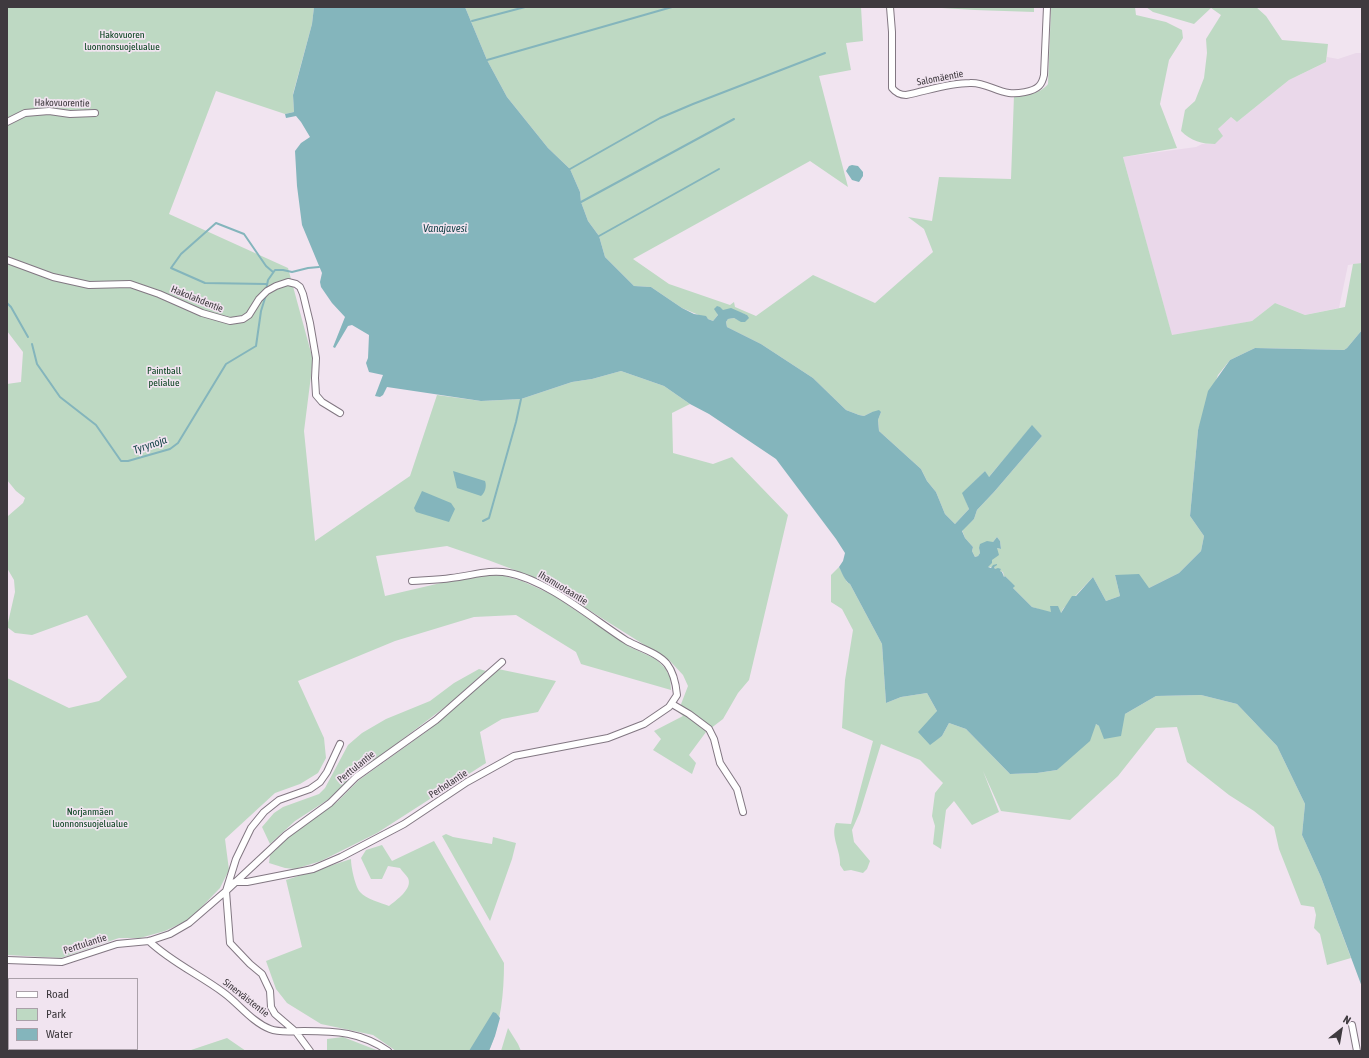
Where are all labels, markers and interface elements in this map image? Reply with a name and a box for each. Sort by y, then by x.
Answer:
park label: Hakovuoren luonnonsuojelualue [84,29,160,52]
street label: Salomäentie [916,68,964,88]
street label: Hakovuorentie [34,97,90,109]
water label: Vanajavesi [423,222,467,236]
street label: Hakolahdentie [169,283,225,315]
park label: Paintball pelialue [147,365,181,388]
water label: Tyrynoja [131,433,169,457]
street label: Ihamuotaantie [536,569,590,607]
street label: Perttulantie [335,748,377,786]
street label: Perholantie [426,767,470,801]
park label: Norjanmäen luonnonsuojelualue [52,806,128,830]
street label: Perttulantie [62,931,108,957]
street label: Sinerväistentie [221,976,271,1020]
legend [8,978,138,1050]
text: Road [46,987,69,1001]
text: Park [46,1007,66,1021]
north arrow [1321,1010,1361,1050]
text: N [1341,1013,1353,1027]
text: Water [46,1027,72,1041]

